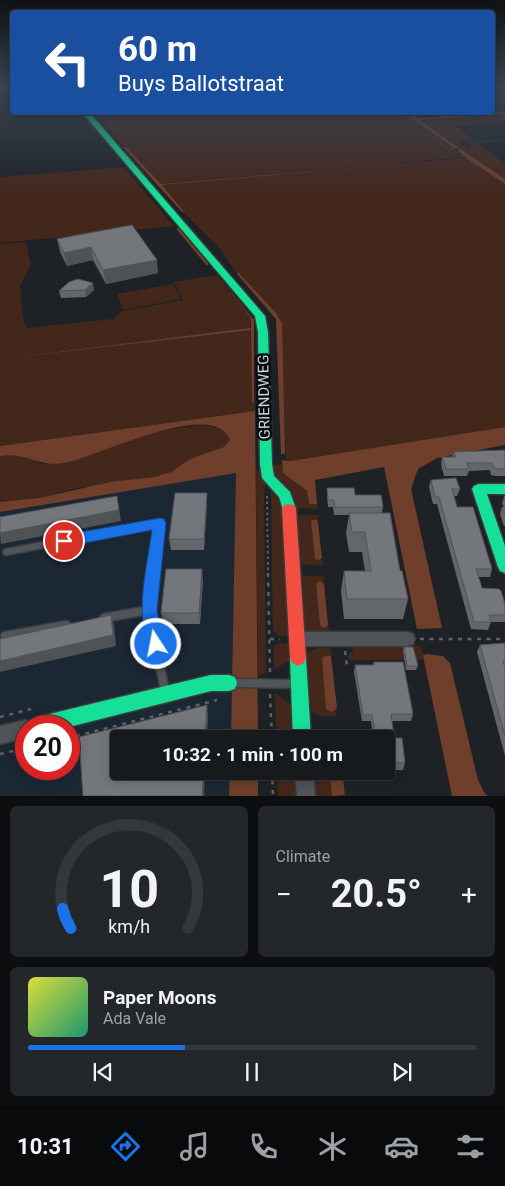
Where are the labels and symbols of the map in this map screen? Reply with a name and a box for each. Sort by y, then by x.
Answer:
street label: GRIENDWEG [254,355,274,439]
pin [43,520,85,562]
position arrow [129,617,181,669]
speed limit sign: 20 [15,715,80,780]

